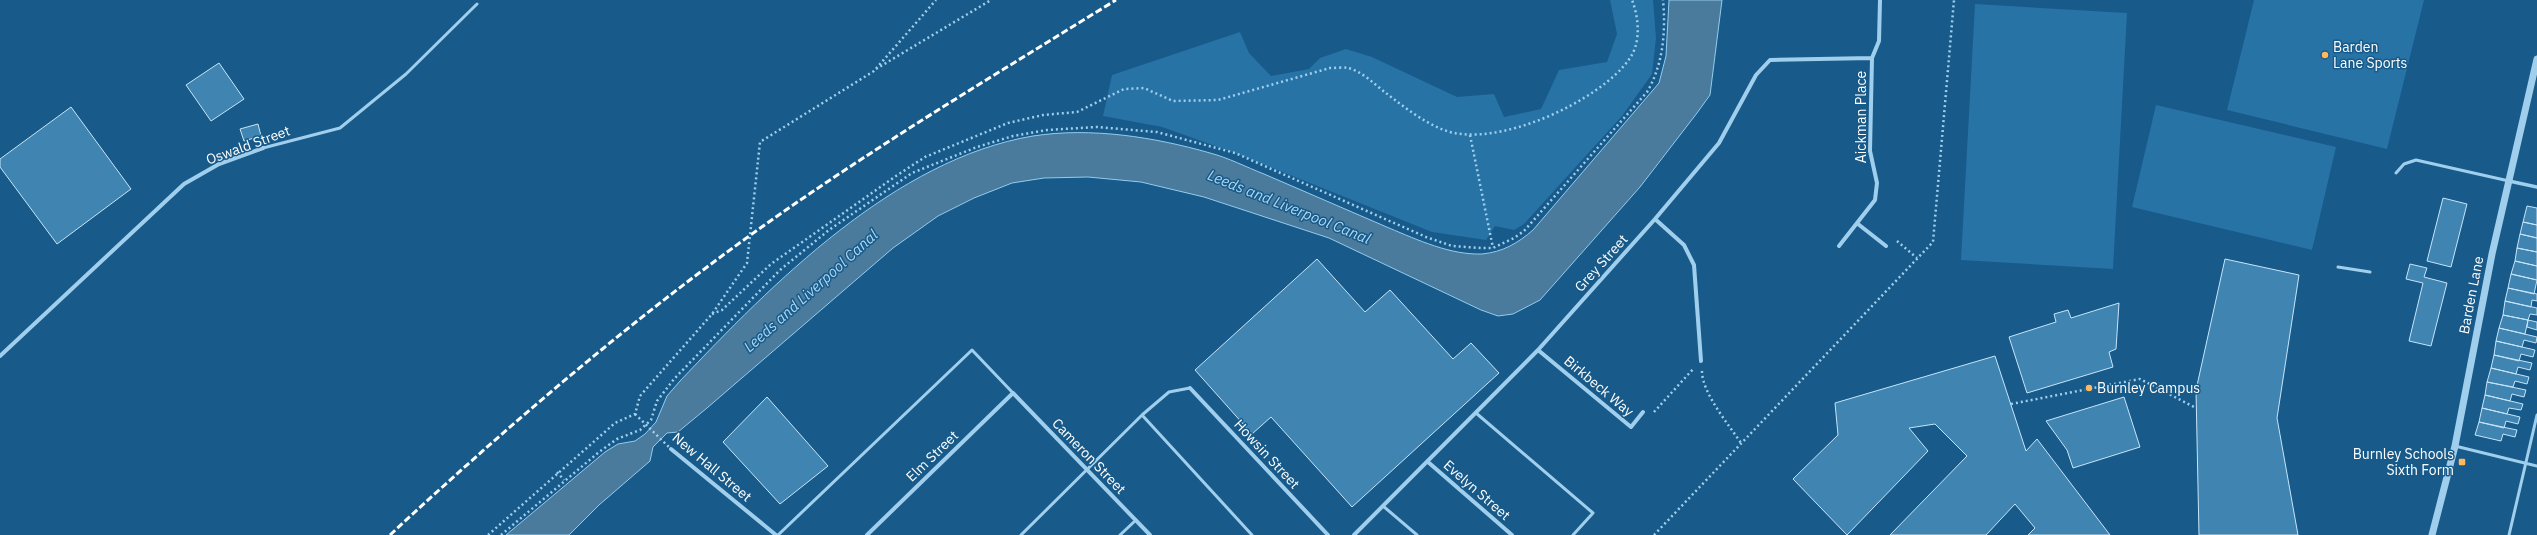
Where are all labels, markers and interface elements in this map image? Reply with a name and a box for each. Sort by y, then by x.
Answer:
place label: Barden Lane Sports [2333,38,2408,72]
marker: Barden Lane Sports [2320,50,2330,60]
street label: Aickman Place [1852,71,1870,163]
street label: Oswald Street [203,121,293,169]
water label: Leeds and Liverpool Canal [1205,165,1374,248]
water label: Leeds and Liverpool Canal [740,225,882,356]
street label: Grey Street [1571,230,1632,295]
street label: Barden Lane [2455,254,2487,335]
street label: Birkbeck Way [1560,352,1638,420]
place label: Burnley Campus [2097,379,2200,397]
marker: Burnley Campus [2084,383,2094,393]
street label: Cameron Street [1048,414,1130,498]
street label: Howsin Street [1230,416,1304,493]
street label: Elm Street [902,427,962,485]
street label: New Hall Street [669,429,755,506]
place label: Burnley Schools Sixth Form [2353,445,2454,479]
street label: Evelyn Street [1440,456,1514,524]
marker: Burnley Schools Sixth Form [2457,457,2467,467]

